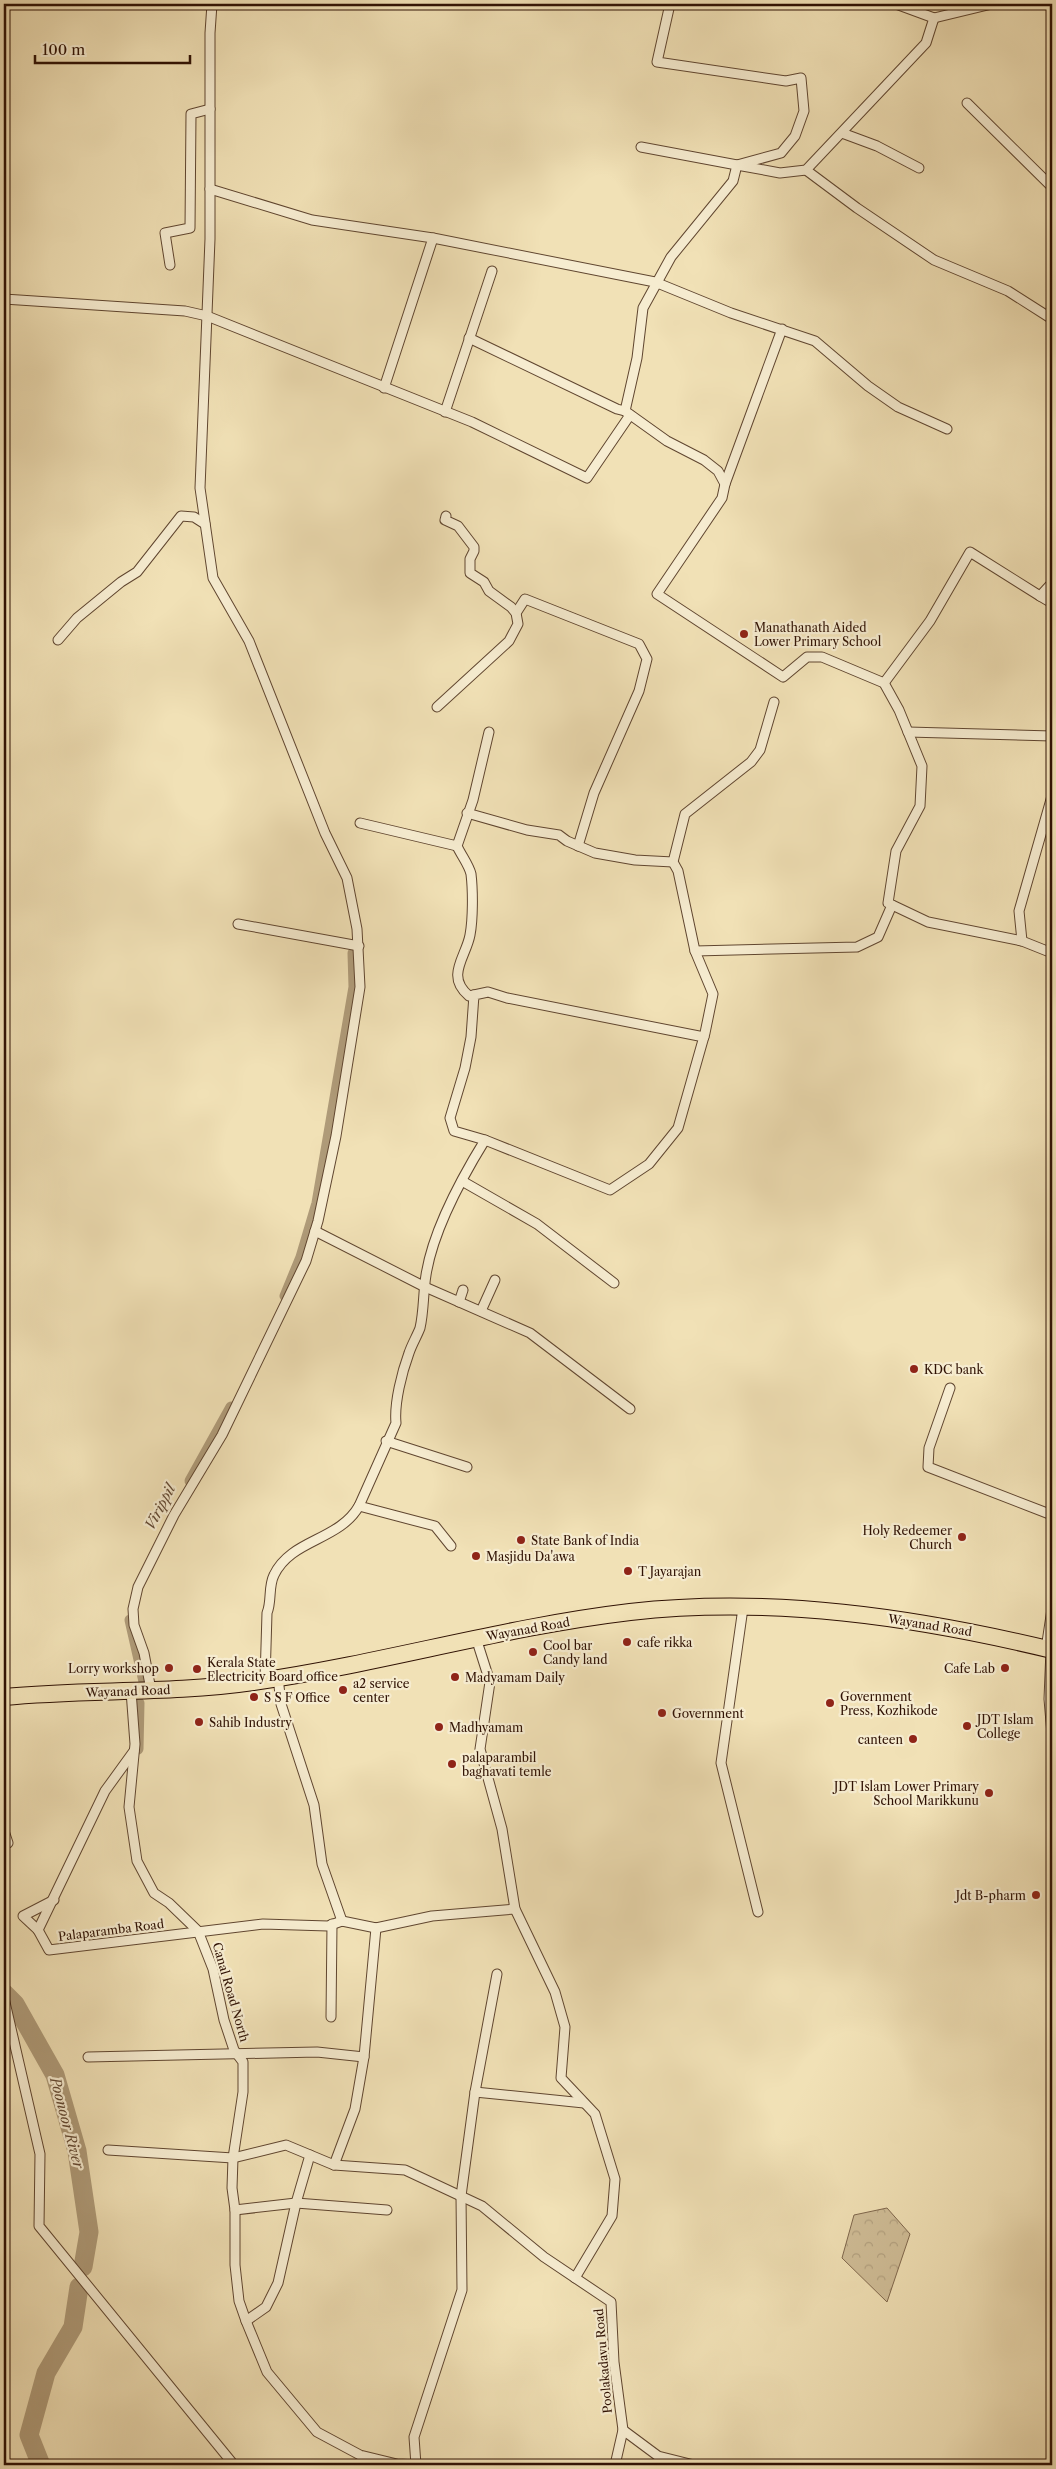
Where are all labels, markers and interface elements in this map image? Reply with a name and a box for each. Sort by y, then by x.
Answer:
scale bar [35,32,190,64]
text: 100 m [42,40,85,59]
place label: Manathanath Aided Lower Primary School [754,620,882,649]
marker: Manathanath Aided Lower Primary School [738,628,750,640]
place label: KDC bank [924,1362,985,1377]
marker: KDC bank [908,1363,920,1375]
water label: Virippil [141,1480,180,1533]
place label: Holy Redeemer Church [863,1523,952,1552]
marker: Holy Redeemer Church [956,1531,968,1543]
place label: State Bank of India [531,1533,640,1548]
marker: State Bank of India [515,1534,527,1546]
place label: Masjidu Da'awa [486,1549,575,1564]
marker: Masjidu Da'awa [470,1550,482,1562]
place label: T Jayarajan [638,1564,702,1579]
marker: T Jayarajan [622,1565,634,1577]
street label: Wayanad Road [886,1611,974,1639]
street label: Wayanad Road [484,1614,572,1644]
place label: cafe rikka [637,1635,693,1650]
marker: cafe rikka [621,1636,633,1648]
place label: Cool bar Candy land [543,1638,608,1667]
marker: Cool bar Candy land [527,1646,539,1658]
place label: Kerala State Electricity Board office [207,1655,338,1684]
place label: Lorry workshop [68,1661,159,1676]
place label: Cafe Lab [944,1661,995,1676]
marker: Lorry workshop [163,1662,175,1674]
marker: Cafe Lab [999,1662,1011,1674]
marker: Kerala State Electricity Board office [191,1663,203,1675]
place label: Madyamam Daily [465,1670,565,1685]
marker: Madyamam Daily [449,1671,461,1683]
place label: a2 service center [353,1676,410,1705]
street label: Wayanad Road [84,1682,171,1700]
marker: a2 service center [337,1684,349,1696]
place label: Government Press, Kozhikode [840,1689,938,1718]
place label: S S F Office [264,1690,330,1705]
marker: S S F Office [248,1691,260,1703]
marker: Government Press, Kozhikode [824,1697,836,1709]
place label: Government [672,1706,745,1721]
marker: Government [656,1707,668,1719]
place label: JDT Islam College [975,1712,1034,1741]
place label: Sahib Industry [209,1715,292,1730]
marker: Sahib Industry [193,1716,205,1728]
place label: Madhyamam [449,1720,523,1735]
marker: JDT Islam College [961,1720,973,1732]
marker: Madhyamam [433,1721,445,1733]
place label: canteen [858,1732,903,1747]
marker: canteen [907,1733,919,1745]
place label: palaparambil baghavati temle [462,1750,552,1779]
marker: palaparambil baghavati temle [446,1758,458,1770]
place label: JDT Islam Lower Primary School Marikkunu [832,1779,980,1808]
marker: JDT Islam Lower Primary School Marikkunu [983,1787,995,1799]
place label: Jdt B-pharm [954,1888,1026,1903]
marker: Jdt B-pharm [1030,1889,1042,1901]
street label: Palaparamba Road [57,1916,165,1944]
street label: Canal Road North [210,1941,253,2044]
water label: Poonoor River [46,2074,88,2172]
street label: Poolakadavu Road [591,2307,615,2414]

